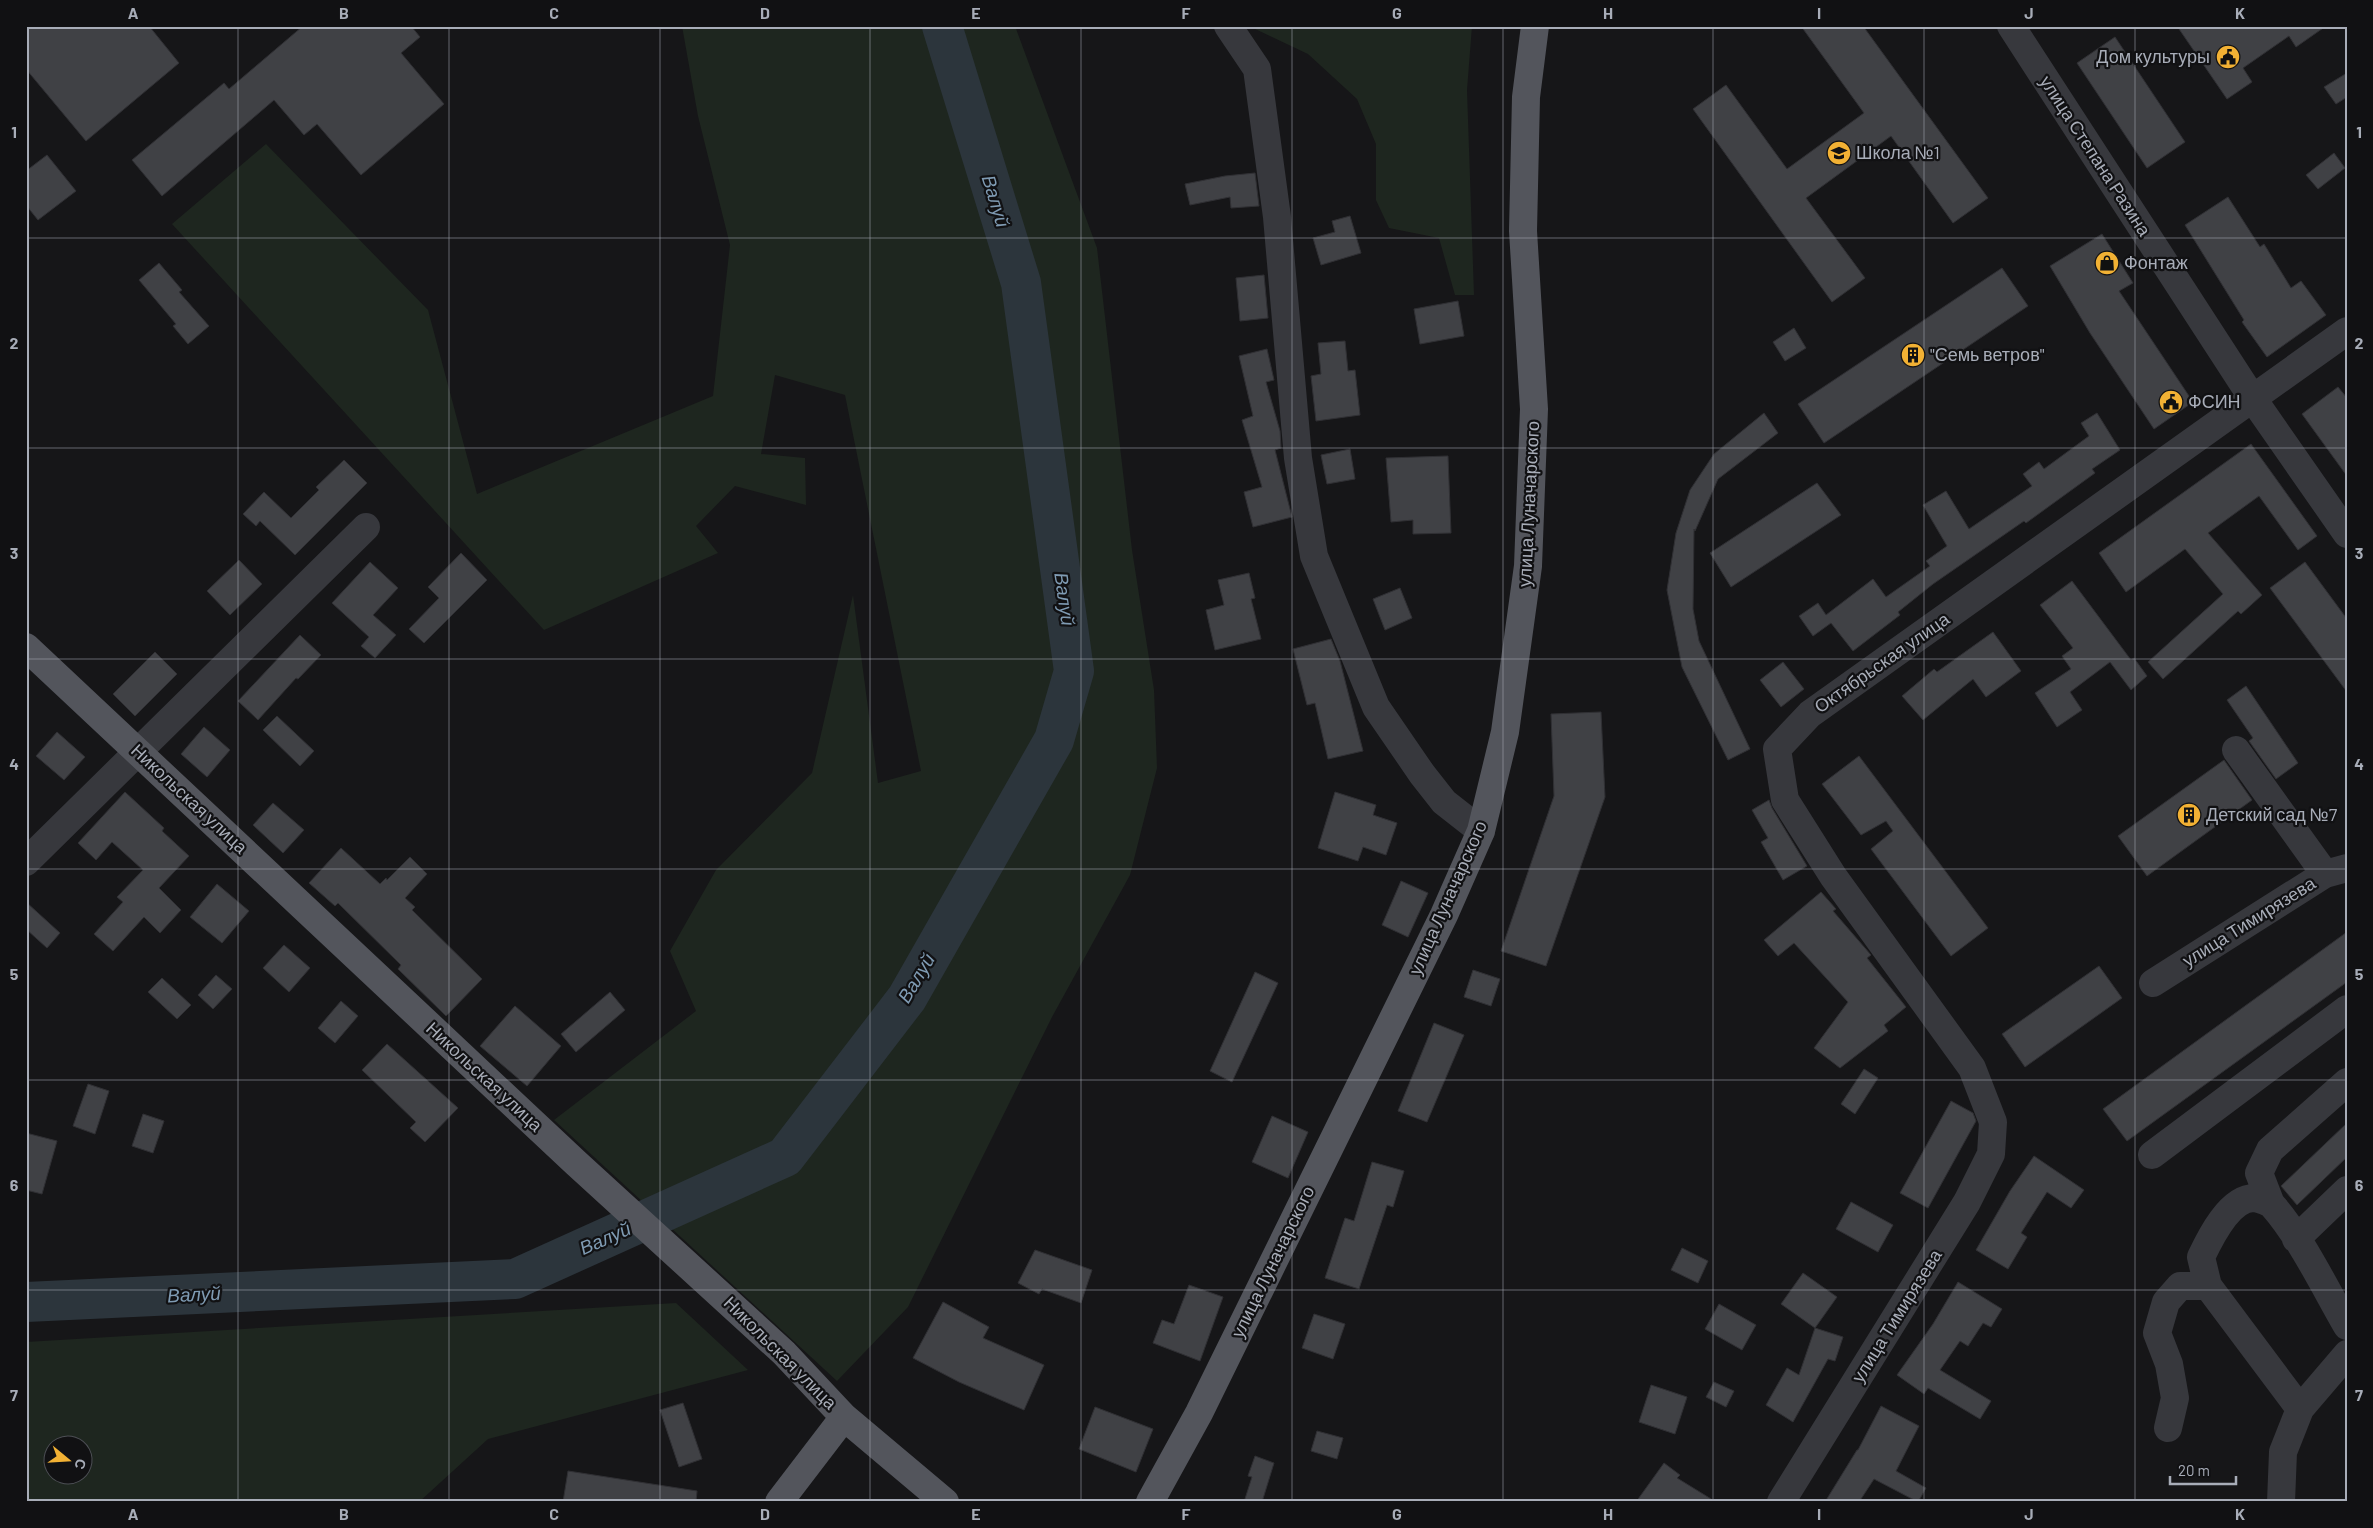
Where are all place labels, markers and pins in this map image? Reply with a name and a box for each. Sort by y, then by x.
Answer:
public building icon: Дом культуры [2215,44,2241,70]
place label: Дом культуры [2096,45,2210,67]
school or university icon: Школа №1 [1826,140,1852,166]
place label: Школа №1 [1856,141,1940,163]
shop icon: Фонтаж [2094,250,2120,276]
place label: Фонтаж [2124,251,2188,273]
building icon: "Семь ветров" [1900,342,1926,368]
place label: "Семь ветров" [1930,343,2045,365]
public building icon: ФСИН [2158,389,2184,415]
place label: ФСИН [2188,390,2241,412]
building icon: Детский сад №7 [2176,802,2202,828]
place label: Детский сад №7 [2206,803,2338,825]

